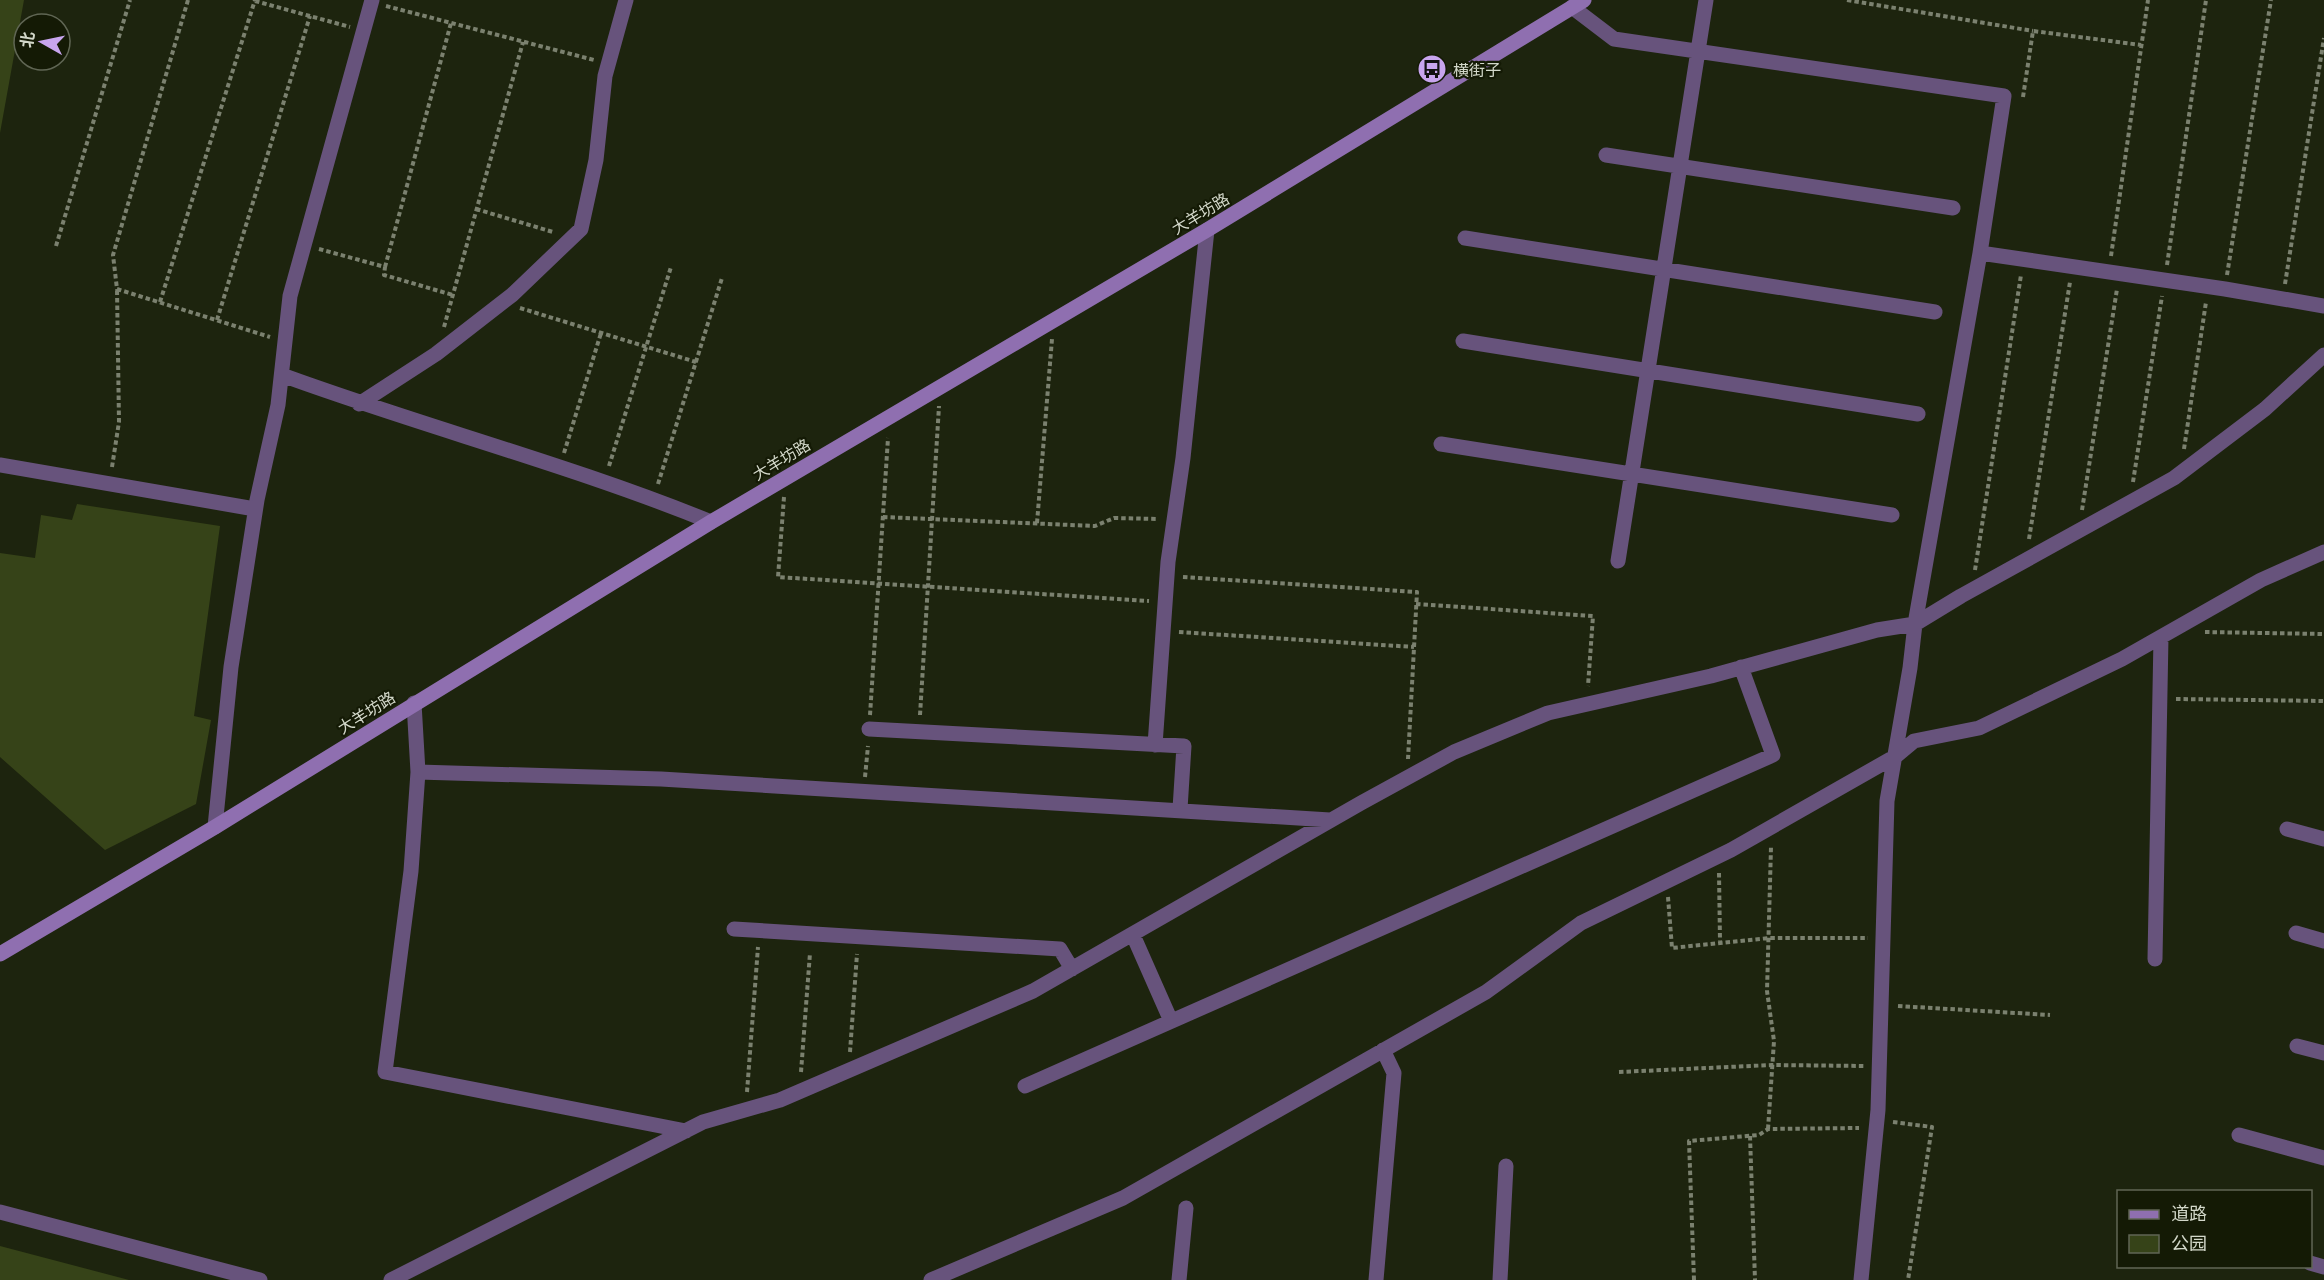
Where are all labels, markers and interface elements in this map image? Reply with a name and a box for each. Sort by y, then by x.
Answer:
north arrow [12,12,72,72]
text: 北 [16,30,37,49]
bus stop icon: 横街子 [1416,53,1448,85]
place label: 横街子 [1453,60,1501,79]
street label: 大羊坊路 [1168,188,1232,238]
street label: 大羊坊路 [749,434,813,484]
street label: 大羊坊路 [334,687,398,737]
legend [2117,1190,2312,1268]
text: 道路 [2171,1202,2207,1224]
text: 公园 [2171,1232,2207,1254]

